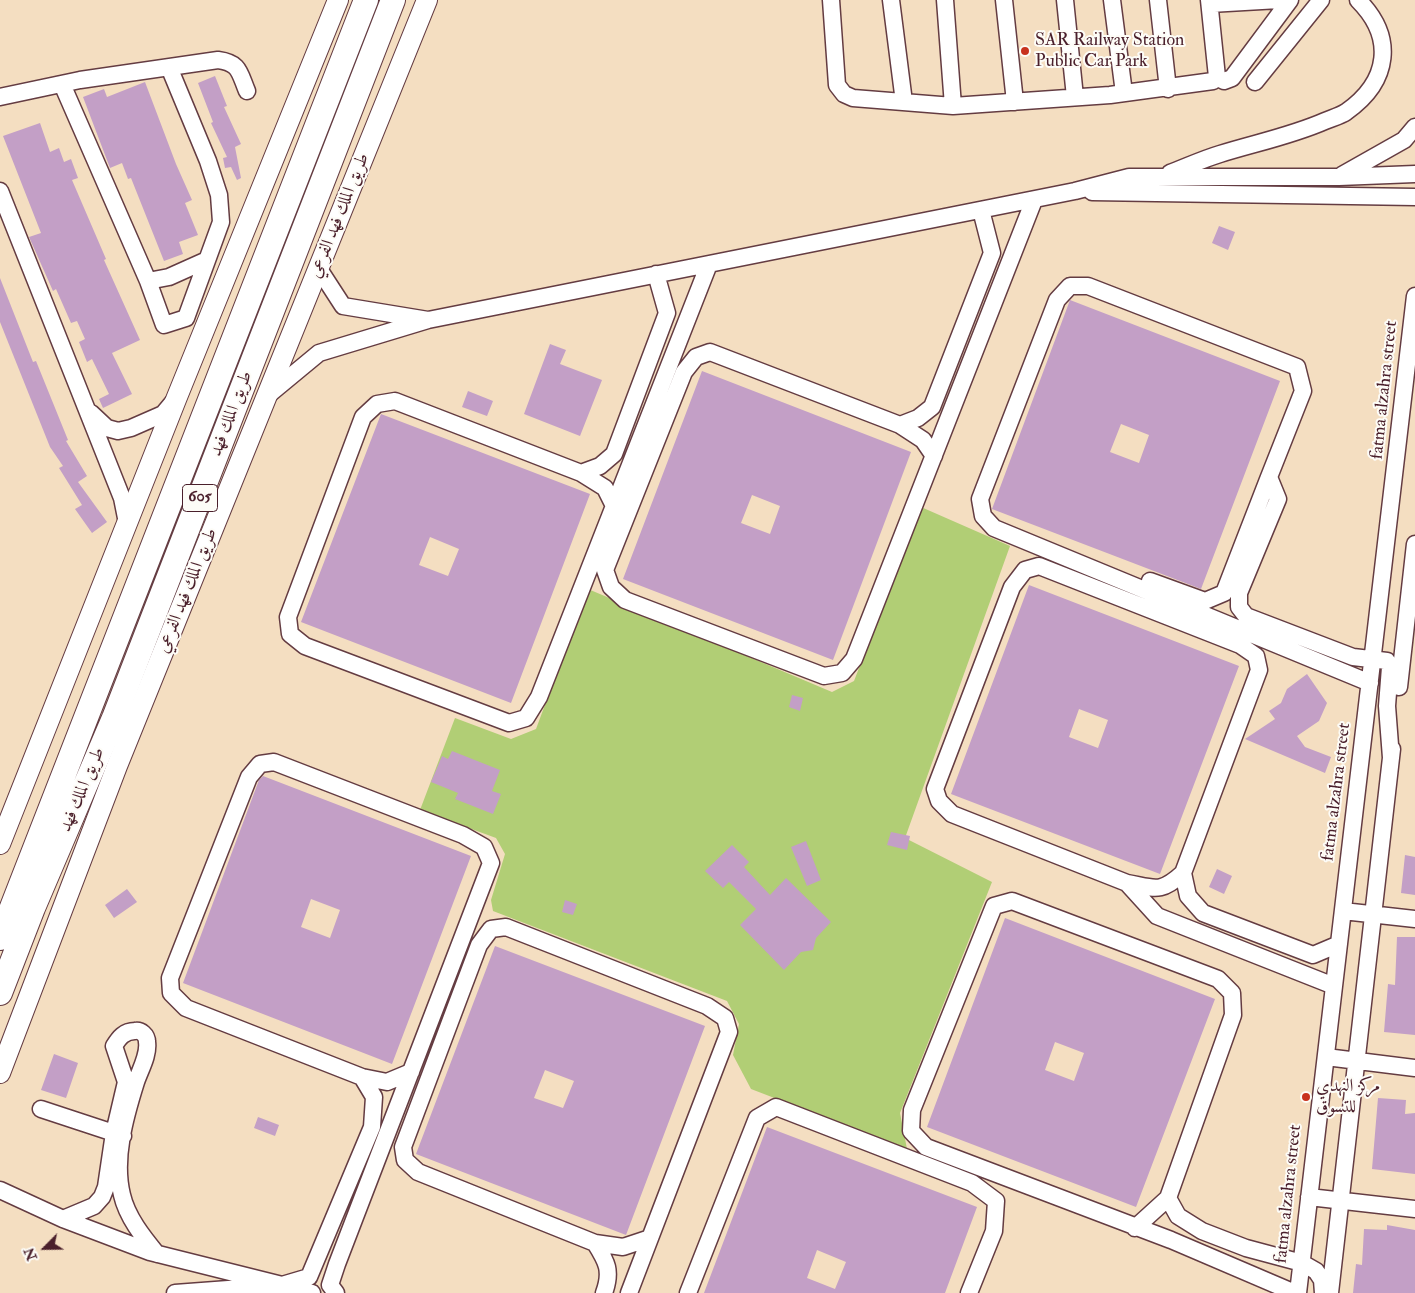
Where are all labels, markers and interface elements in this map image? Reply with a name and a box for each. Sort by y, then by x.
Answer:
place label: SAR Railway Station Public Car Park [1035,30,1184,72]
marker: SAR Railway Station Public Car Park [1019,45,1031,57]
street label: طريق الملك فهد الفرعي [305,150,375,282]
street label: fatma alzahra street [1367,320,1403,460]
street label: طريق الملك فهد [206,368,258,460]
road number: 605 [182,484,218,512]
street label: طريق الملك فهد الفرعي [153,525,223,657]
street label: fatma alzahra street [1318,722,1356,862]
street label: طريق الملك فهد [56,744,110,836]
place label: مركز النهدي للتسوق [1316,1076,1380,1118]
marker: مركز النهدي للتسوق [1300,1091,1312,1103]
street label: fatma alzahra street [1271,1124,1307,1264]
north arrow [20,1223,70,1273]
text: N [20,1245,41,1263]

